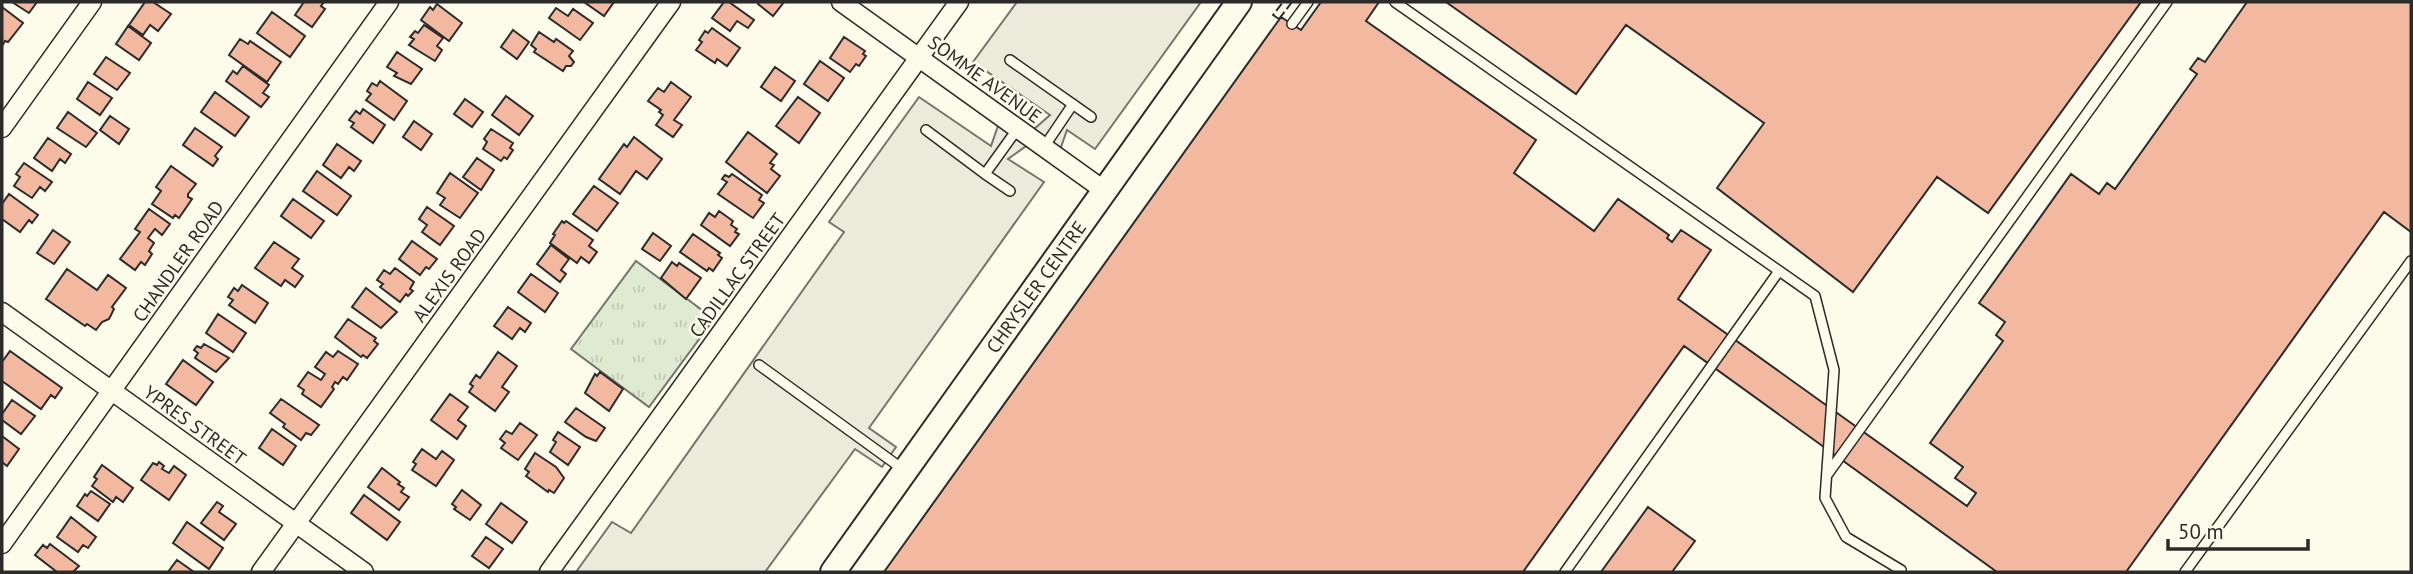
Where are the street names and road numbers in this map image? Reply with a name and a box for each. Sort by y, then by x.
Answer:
street label: SOMME AVENUE [924,30,1046,128]
street label: CHANDLER ROAD [127,196,229,326]
street label: CADILLAC STREET [684,208,790,342]
street label: CHRYSLER CENTRE [981,216,1091,358]
street label: ALEXIS ROAD [407,223,491,327]
street label: YPRES STREET [139,380,251,470]

